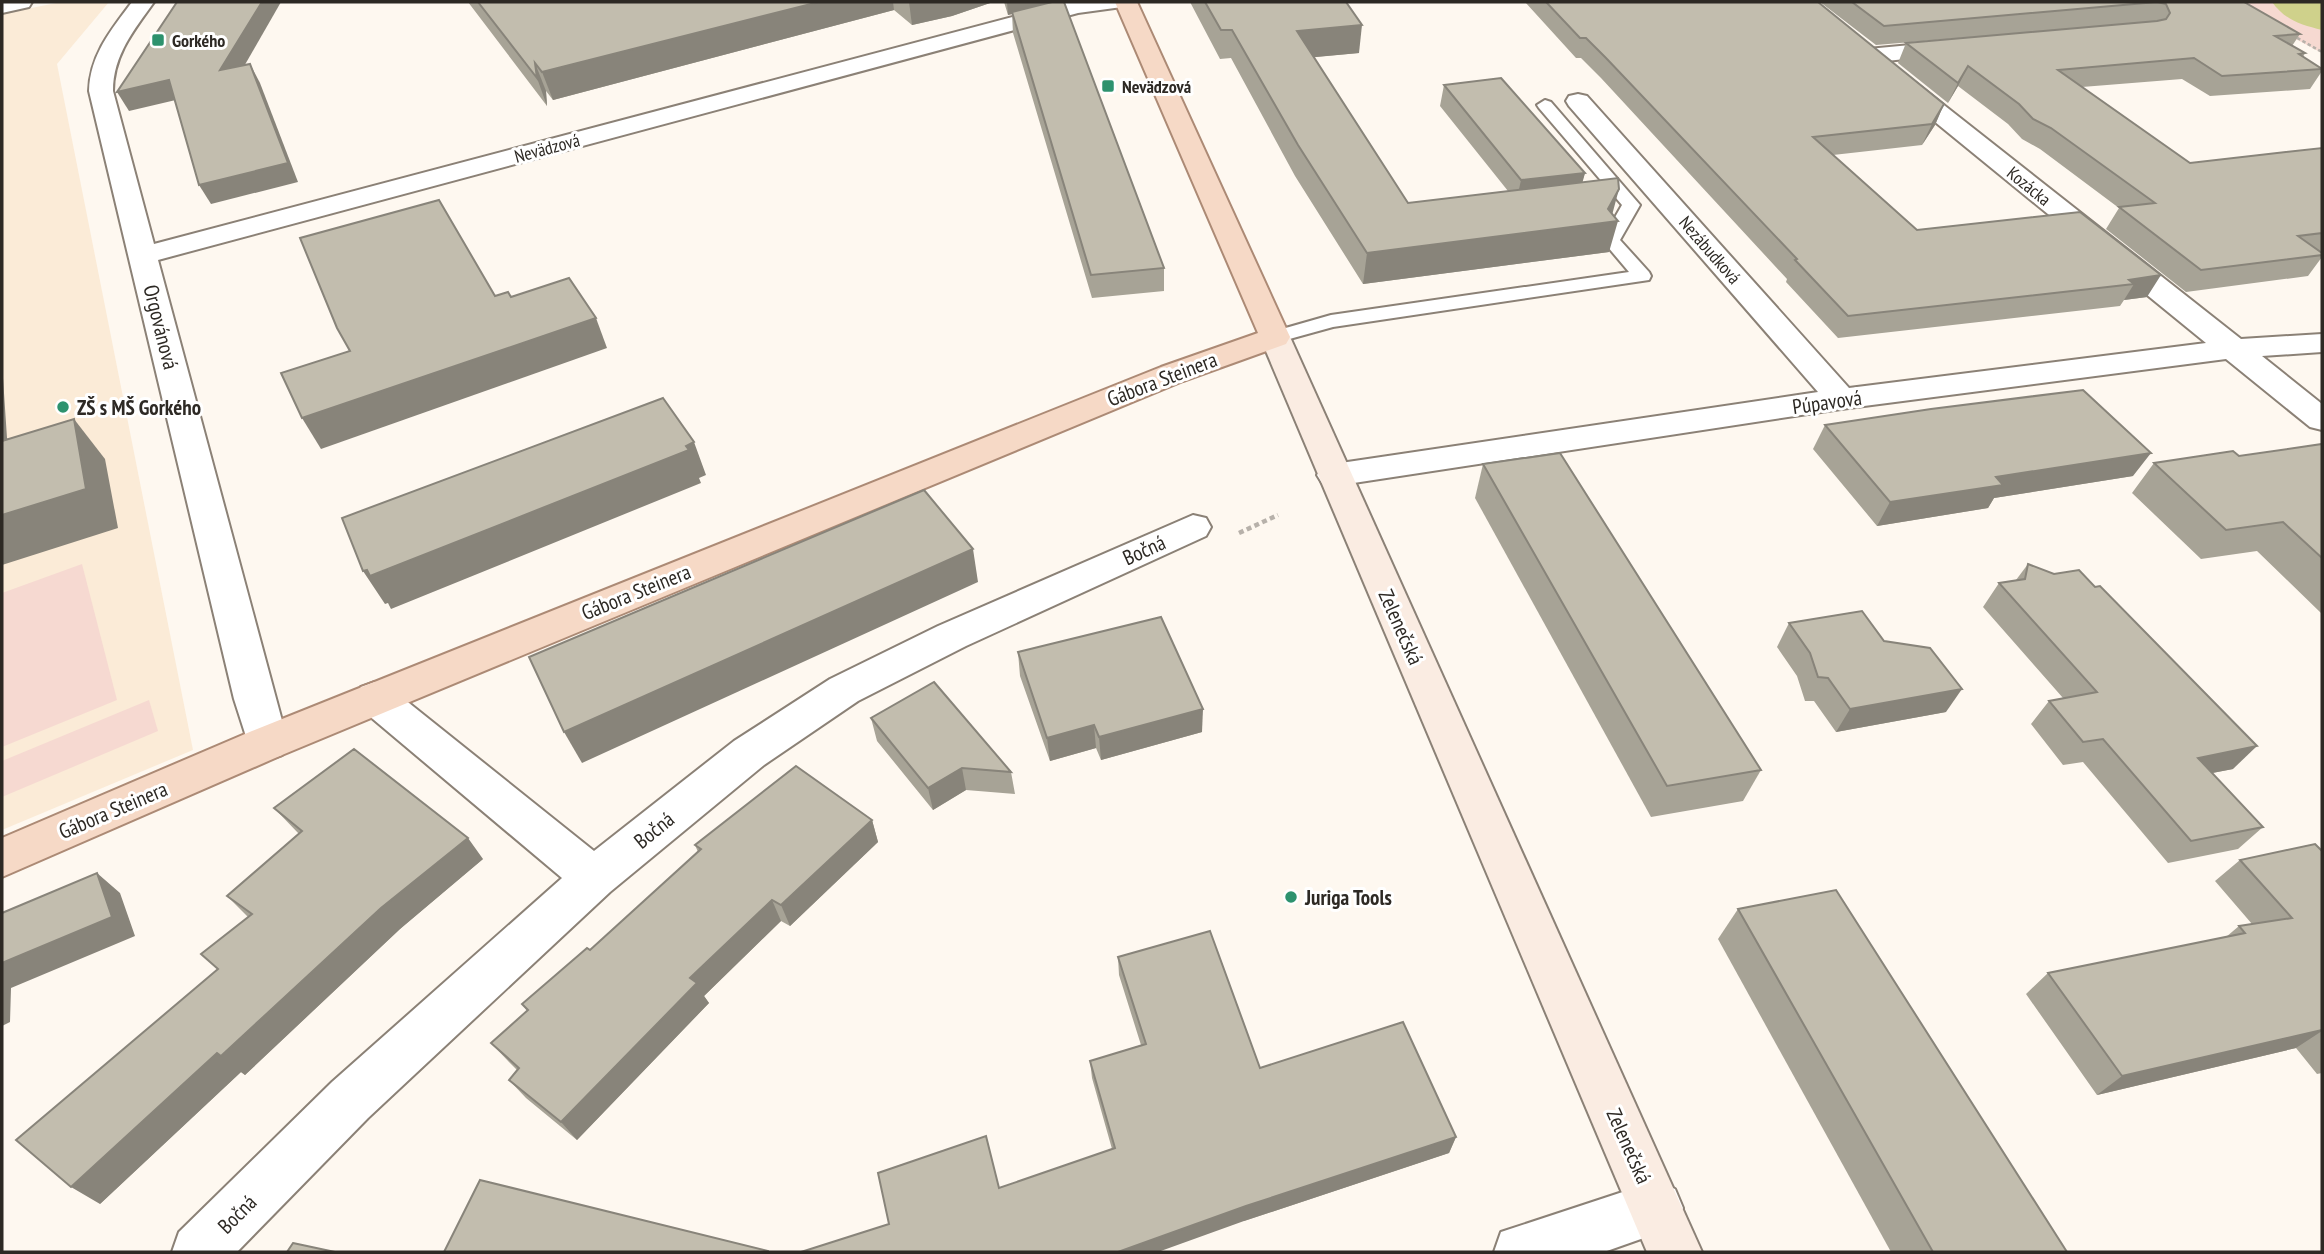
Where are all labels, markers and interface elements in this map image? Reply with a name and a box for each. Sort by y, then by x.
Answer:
place label: Gorkého [172,29,225,52]
marker: Gorkého [150,32,166,48]
place label: Nevädzová [1122,75,1191,98]
marker: Nevädzová [1100,78,1116,94]
street label: Nevädzová [512,128,582,168]
street label: Kozácka [2002,161,2056,211]
street label: Nezábudková [1674,211,1746,289]
street label: Orgovánová [137,282,185,372]
street label: Gábora Steinera [1103,346,1221,412]
street label: Púpavová [1791,384,1863,420]
place label: ZŠ s MŠ Gorkého [77,394,201,421]
marker: ZŠ s MŠ Gorkého [55,399,71,415]
street label: Bočná [1118,529,1170,571]
street label: Gábora Steinera [577,558,695,626]
street label: Zelenečská [1372,585,1430,669]
street label: Gábora Steinera [55,775,171,845]
street label: Bočná [628,806,680,854]
place label: Juriga Tools [1304,884,1392,911]
marker: Juriga Tools [1283,889,1299,905]
street label: Zelenečská [1600,1104,1658,1188]
street label: Bočná [212,1189,262,1239]

